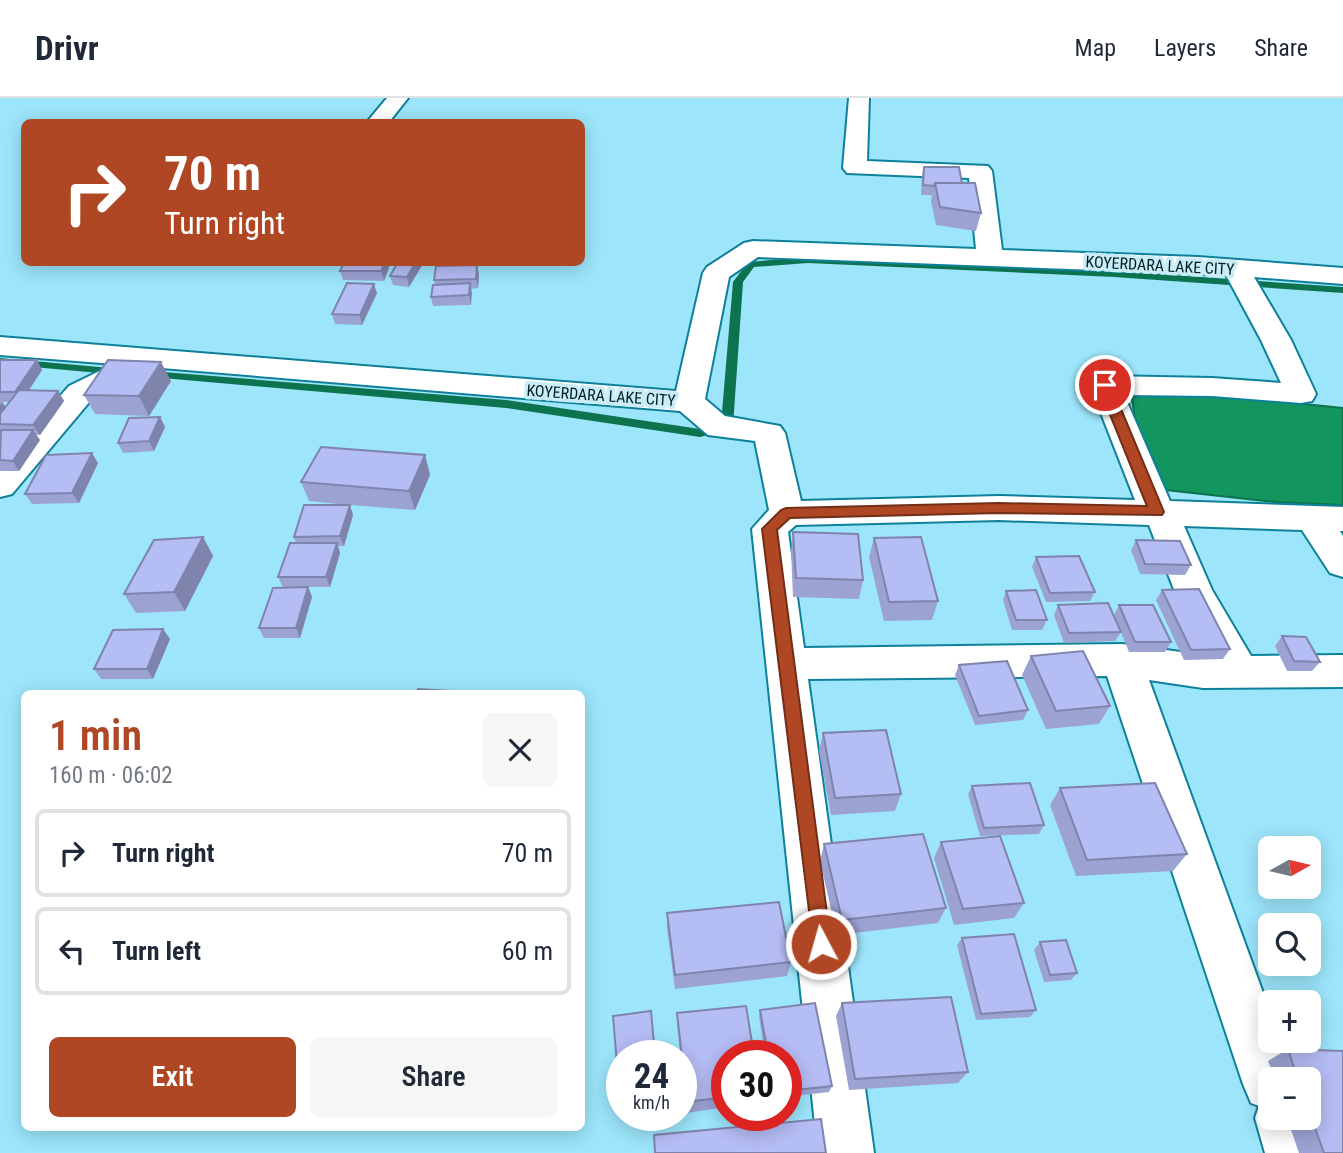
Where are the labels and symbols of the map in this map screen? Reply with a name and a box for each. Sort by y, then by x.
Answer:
street label: KOYERDARA LAKE CITY [1085,252,1236,279]
pin [1075,355,1135,415]
street label: KOYERDARA LAKE CITY [526,381,677,410]
north arrow [1258,836,1321,900]
position arrow [784,907,858,981]
speed limit sign: 30 [711,1040,802,1131]

